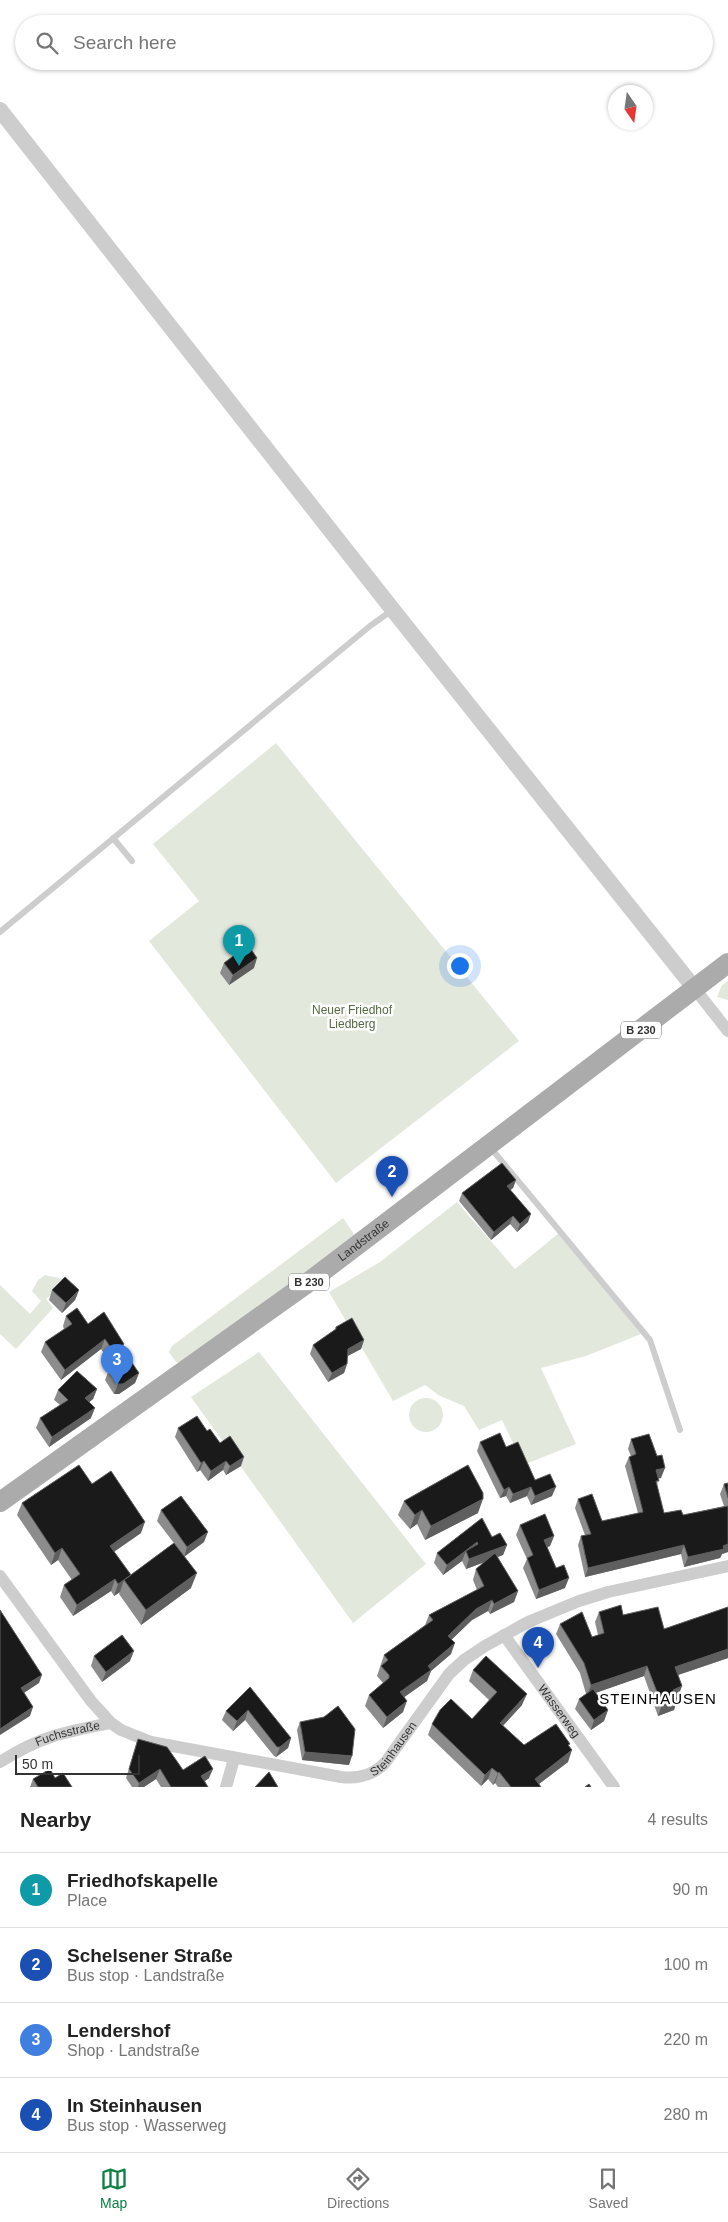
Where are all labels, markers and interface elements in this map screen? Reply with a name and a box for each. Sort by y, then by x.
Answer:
search box [15,15,713,70]
icon: search [33,29,61,57]
text: Search here [73,32,177,53]
north arrow [608,85,653,130]
pin: 1 [223,925,255,966]
your location [447,953,473,979]
park label: Neuer Friedhof Liedberg [312,1003,393,1031]
road number: B 230 [621,1022,661,1038]
pin: 2 [376,1156,408,1197]
street label: Landstraße [335,1216,392,1264]
road number: B 230 [289,1274,329,1290]
pin: 3 [101,1344,133,1385]
pin: 4 [522,1627,554,1668]
street label: Wasserweg [535,1682,583,1740]
district label: STEINHAUSEN [599,1690,717,1707]
street label: Fuchsstraße [33,1718,101,1749]
street label: Steinhausen [367,1719,420,1779]
scale bar [15,1752,140,1775]
text: 50 m [22,1756,53,1772]
text: Nearby [20,1808,91,1831]
text: 4 results [648,1811,708,1828]
text: Friedhofskapelle [67,1870,218,1891]
text: 1 [32,1881,40,1898]
text: 90 m [672,1881,708,1898]
text: Place [67,1892,107,1909]
text: Schelsener Straße [67,1945,233,1966]
text: 2 [32,1956,40,1973]
text: 100 m [664,1956,708,1973]
text: Bus stop · Landstraße [67,1967,224,1984]
text: Lendershof [67,2020,170,2041]
text: 3 [32,2031,40,2048]
text: 220 m [664,2031,708,2048]
text: Shop · Landstraße [67,2042,200,2059]
text: In Steinhausen [67,2095,202,2116]
text: 4 [32,2106,40,2123]
text: 280 m [664,2106,708,2123]
text: Bus stop · Wasserweg [67,2117,226,2134]
tab: Map [100,2165,128,2211]
tab: Directions [327,2165,389,2211]
tab: Saved [589,2165,628,2211]

